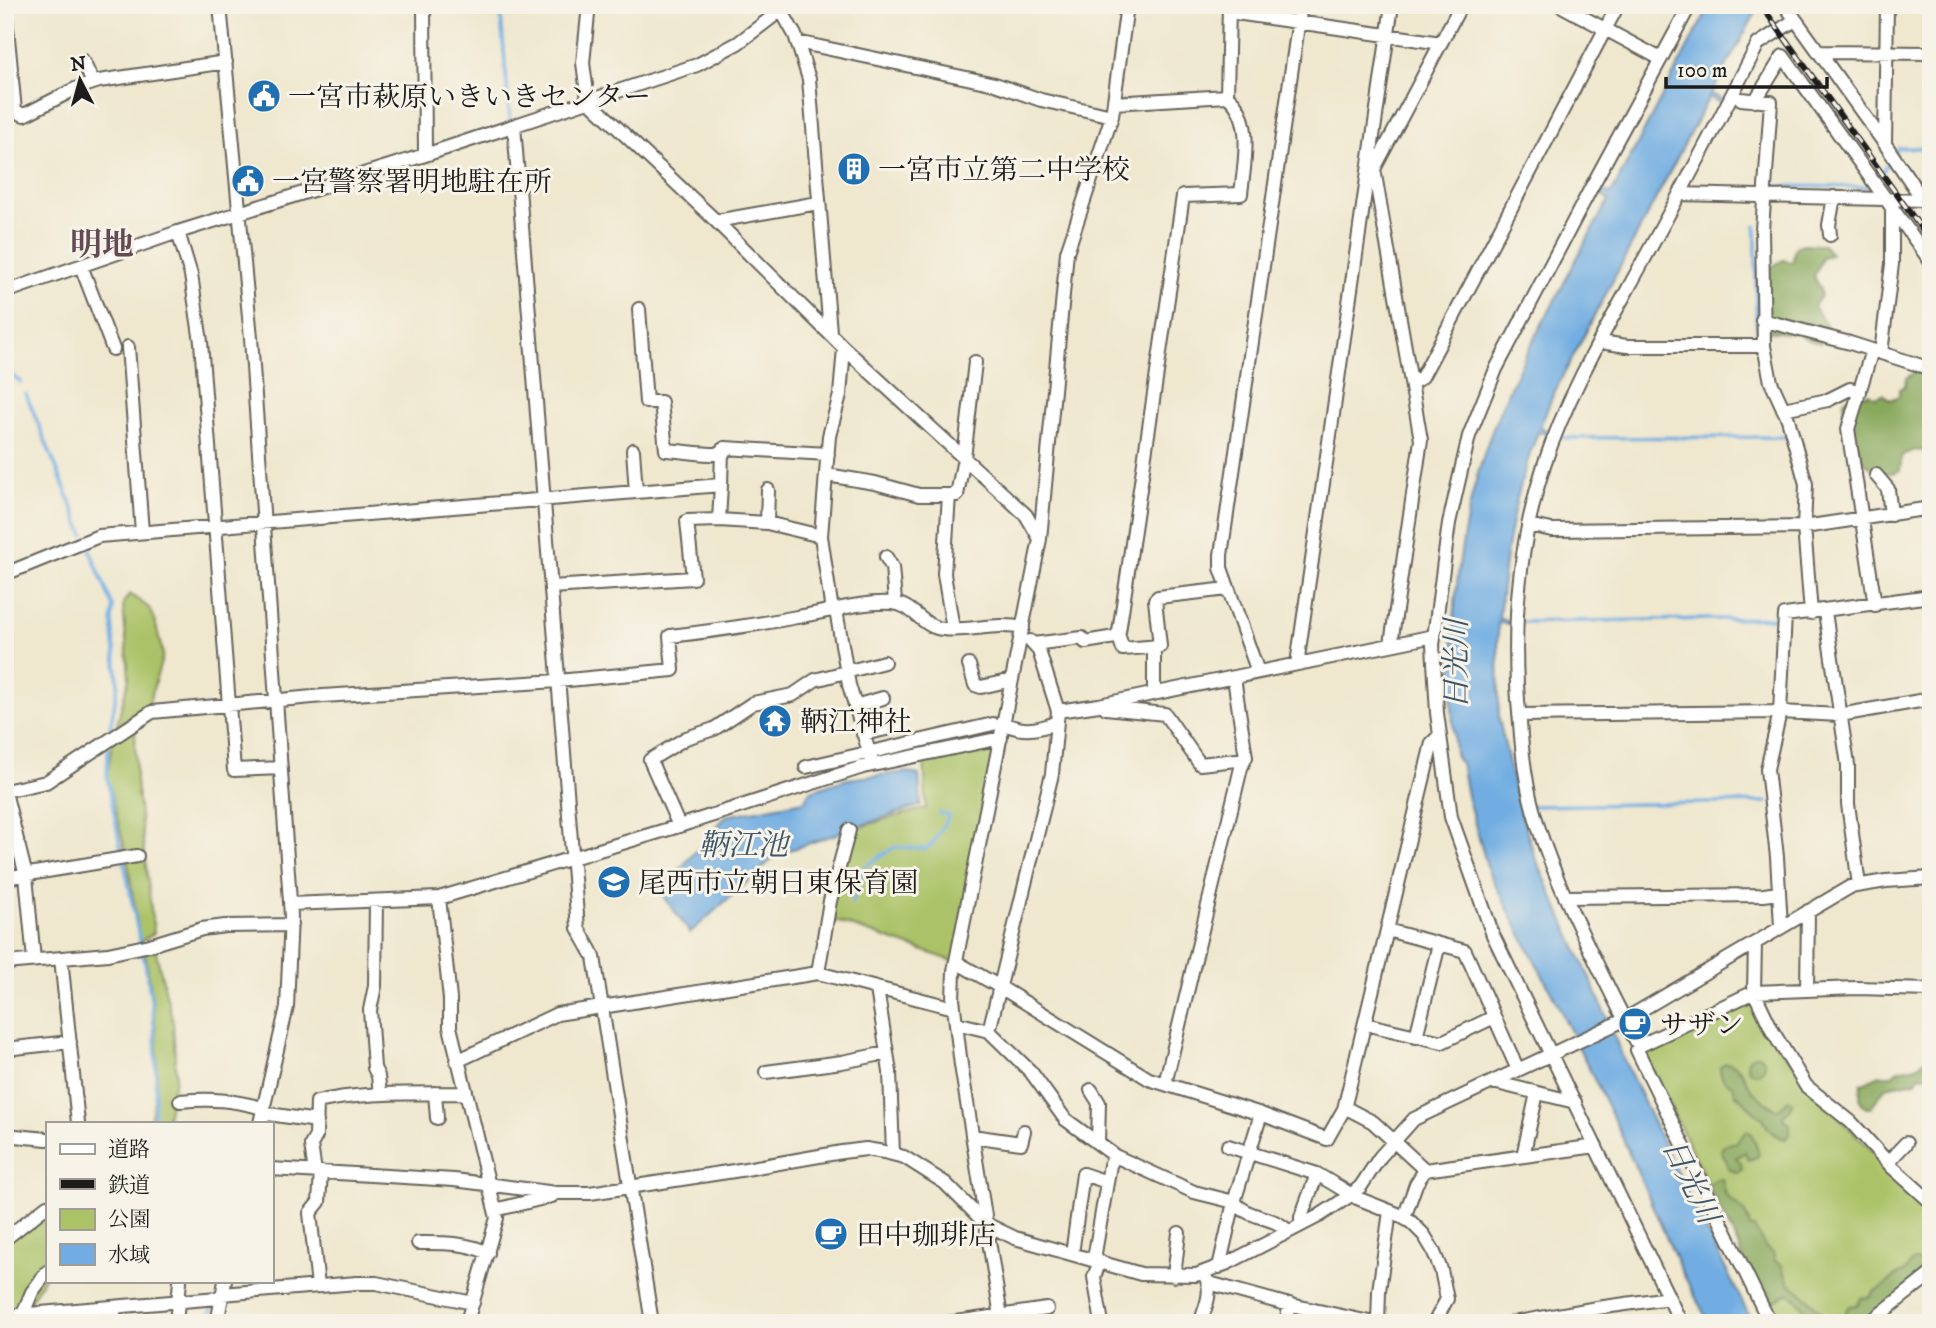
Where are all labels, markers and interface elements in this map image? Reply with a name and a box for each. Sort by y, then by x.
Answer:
north arrow [46,46,116,116]
scale bar [1666,46,1828,90]
text: N [69,52,88,77]
text: 100 m [1677,58,1728,84]
public building icon: 一宮市萩原いきいきセンター [245,77,283,115]
place label: 一宮市萩原いきいきセンター [288,80,651,115]
building icon: 一宮市立第二中学校 [835,150,873,188]
place label: 一宮市立第二中学校 [878,153,1130,188]
public building icon: 一宮警察署明地駐在所 [229,162,267,200]
place label: 一宮警察署明地駐在所 [272,165,552,200]
district label: 明地 [70,226,134,266]
water label: 日光川 [1439,616,1476,709]
temple icon: 鞆江神社 [756,702,794,740]
place label: 鞆江神社 [800,705,912,740]
water label: 鞆江池 [698,828,791,865]
school or university icon: 尾西市立朝日東保育園 [595,863,633,901]
place label: 尾西市立朝日東保育園 [638,866,918,901]
cafe icon: サザン [1616,1005,1654,1043]
place label: サザン [1660,1008,1743,1043]
legend [46,1122,273,1282]
water label: 日光川 [1653,1133,1727,1233]
text: 道路 [108,1137,150,1163]
text: 鉄道 [108,1173,150,1199]
text: 公園 [108,1207,150,1233]
cafe icon: 田中珈琲店 [812,1215,850,1253]
place label: 田中珈琲店 [856,1218,996,1253]
text: 水域 [108,1243,150,1269]

